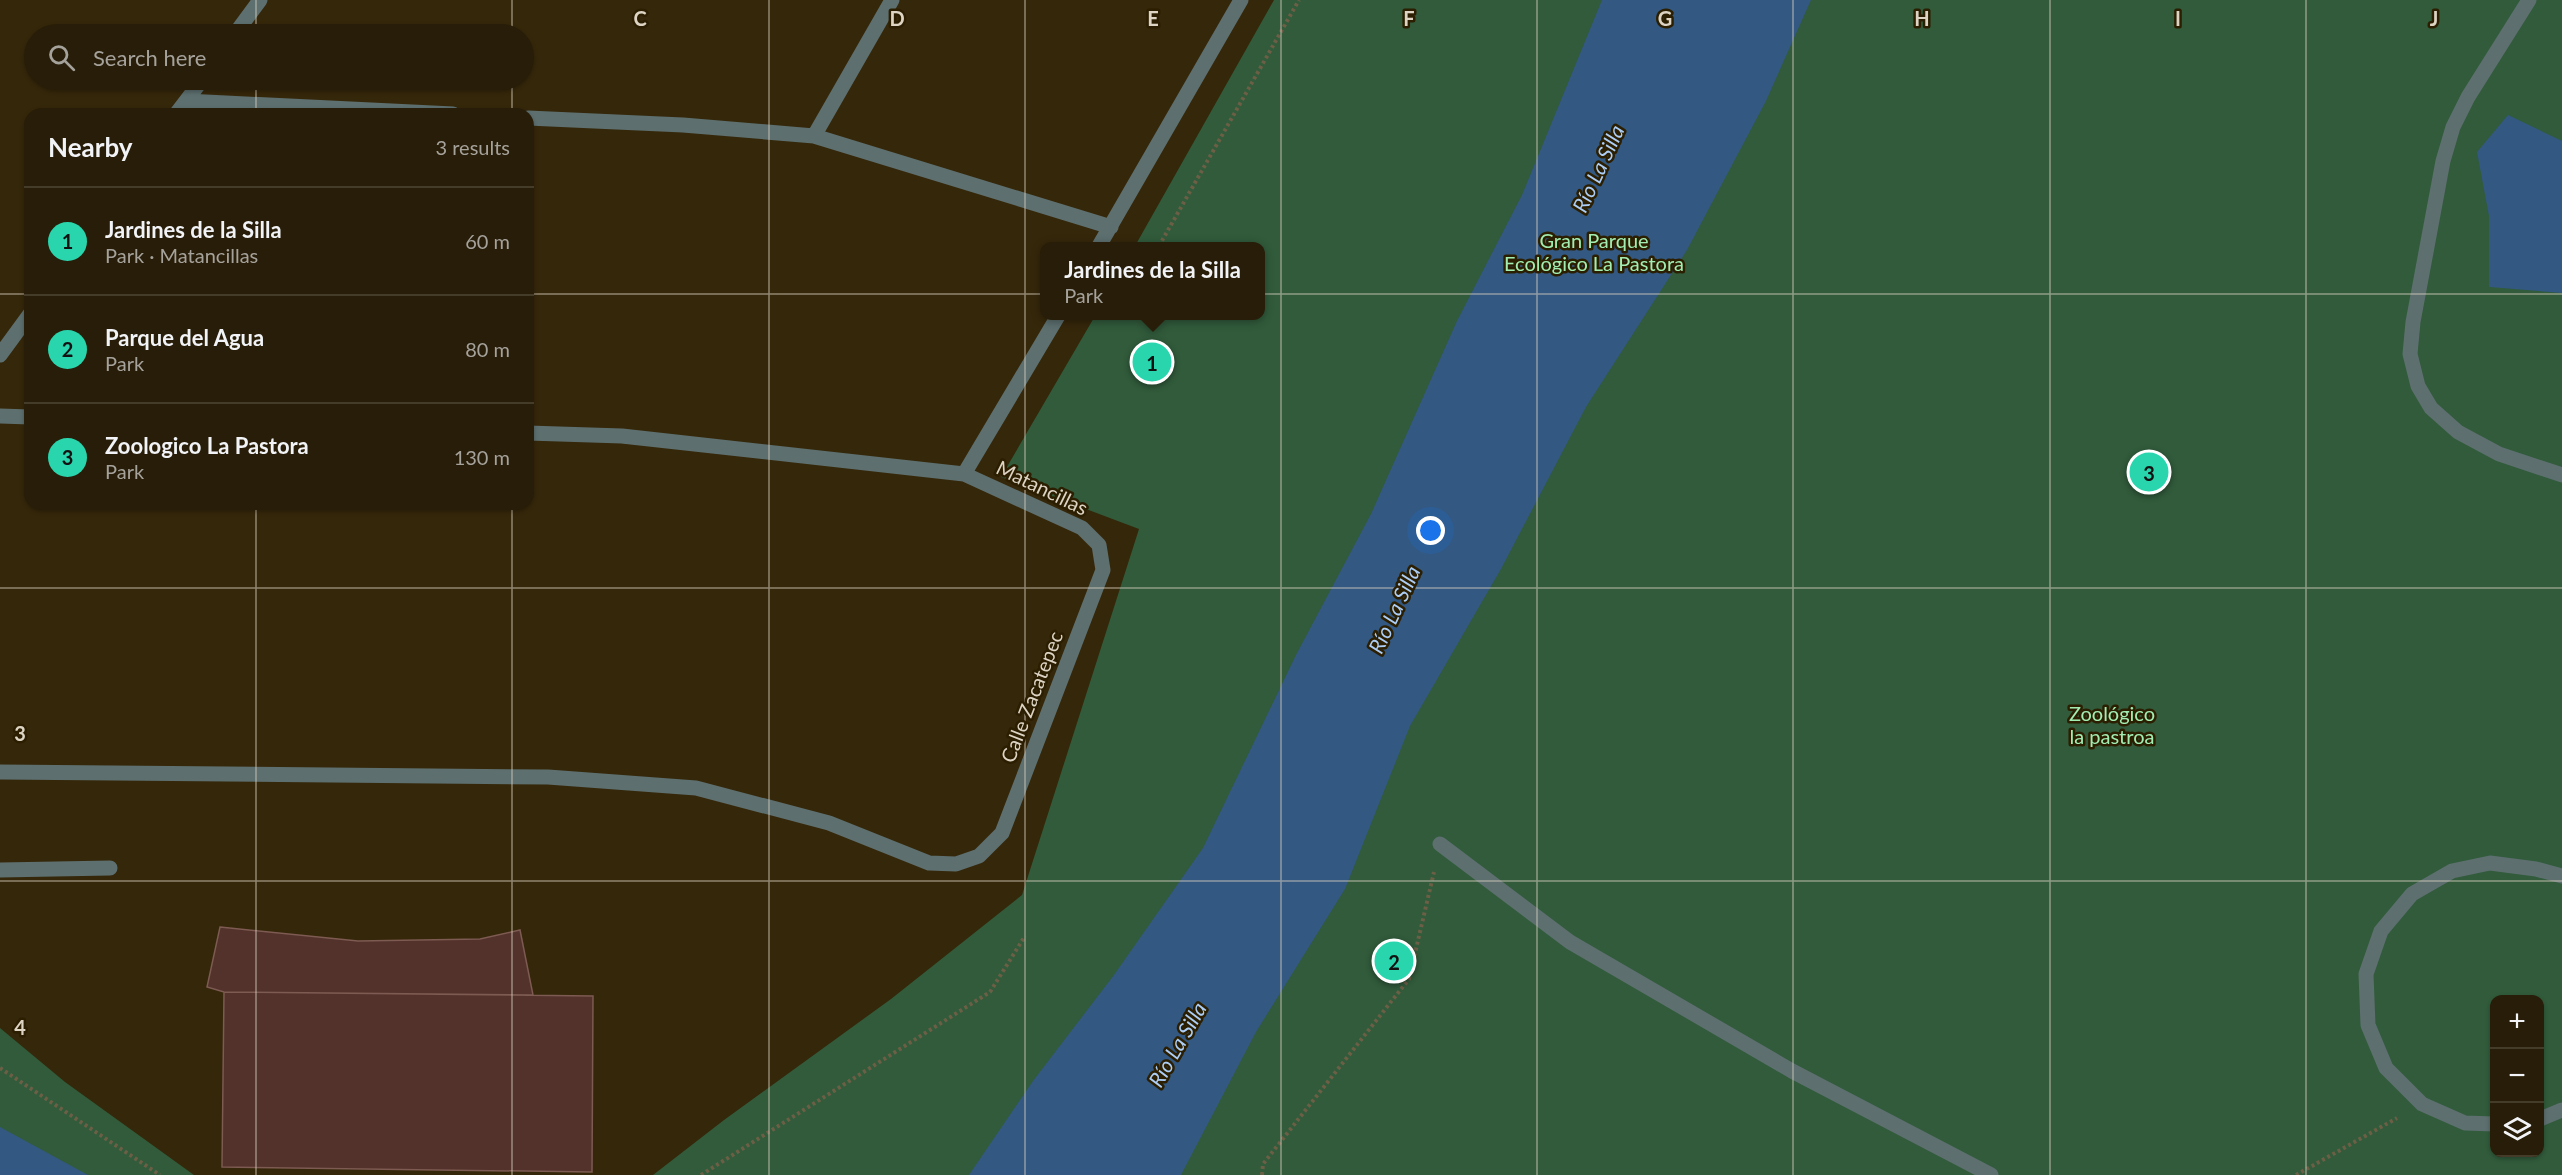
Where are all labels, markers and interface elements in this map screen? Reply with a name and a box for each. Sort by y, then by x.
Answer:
text: C [633,6,647,30]
text: D [889,6,905,30]
text: E [1147,6,1159,30]
text: F [1403,6,1415,30]
text: G [1658,6,1672,30]
text: H [1914,6,1930,30]
text: I [2175,6,2181,30]
text: J [2430,6,2438,30]
search box [24,24,534,90]
icon: search [45,41,78,74]
text: Search here [93,44,206,71]
water label: Río La Silla [1567,121,1629,216]
text: Nearby [48,131,133,163]
text: 3 results [435,135,510,159]
text: Jardines de la Silla [105,216,282,243]
park label: Gran Parque Ecológico La Pastora [1504,228,1684,275]
text: 1 [62,229,73,253]
text: 60 m [465,229,510,253]
popup [1040,242,1265,320]
text: Park · Matancillas [105,243,258,267]
text: Jardines de la Silla [1064,256,1241,283]
text: Park [1064,283,1103,307]
text: Parque del Agua [105,324,264,351]
text: 2 [62,337,73,361]
text: 80 m [465,337,510,361]
pin: 1 [1132,340,1172,385]
text: Park [105,351,144,375]
text: Zoologico La Pastora [105,432,309,459]
text: 3 [62,445,73,469]
text: 130 m [454,445,510,469]
pin: 3 [2130,450,2168,494]
street label: Matancillas [993,455,1092,520]
text: Park [105,459,144,483]
your location [1416,516,1445,545]
water label: Río La Silla [1363,562,1425,657]
street label: Calle Zacatepec [995,627,1067,766]
park label: Zoológico la pastroa [2069,701,2155,748]
text: 3 [14,721,26,745]
pin: 2 [1374,938,1414,984]
map controls [2490,995,2544,1157]
button: + [2490,995,2544,1049]
water label: Río La Silla [1142,997,1211,1091]
text: 4 [14,1015,26,1039]
button: − [2490,1049,2544,1103]
button: layers [2490,1103,2544,1157]

